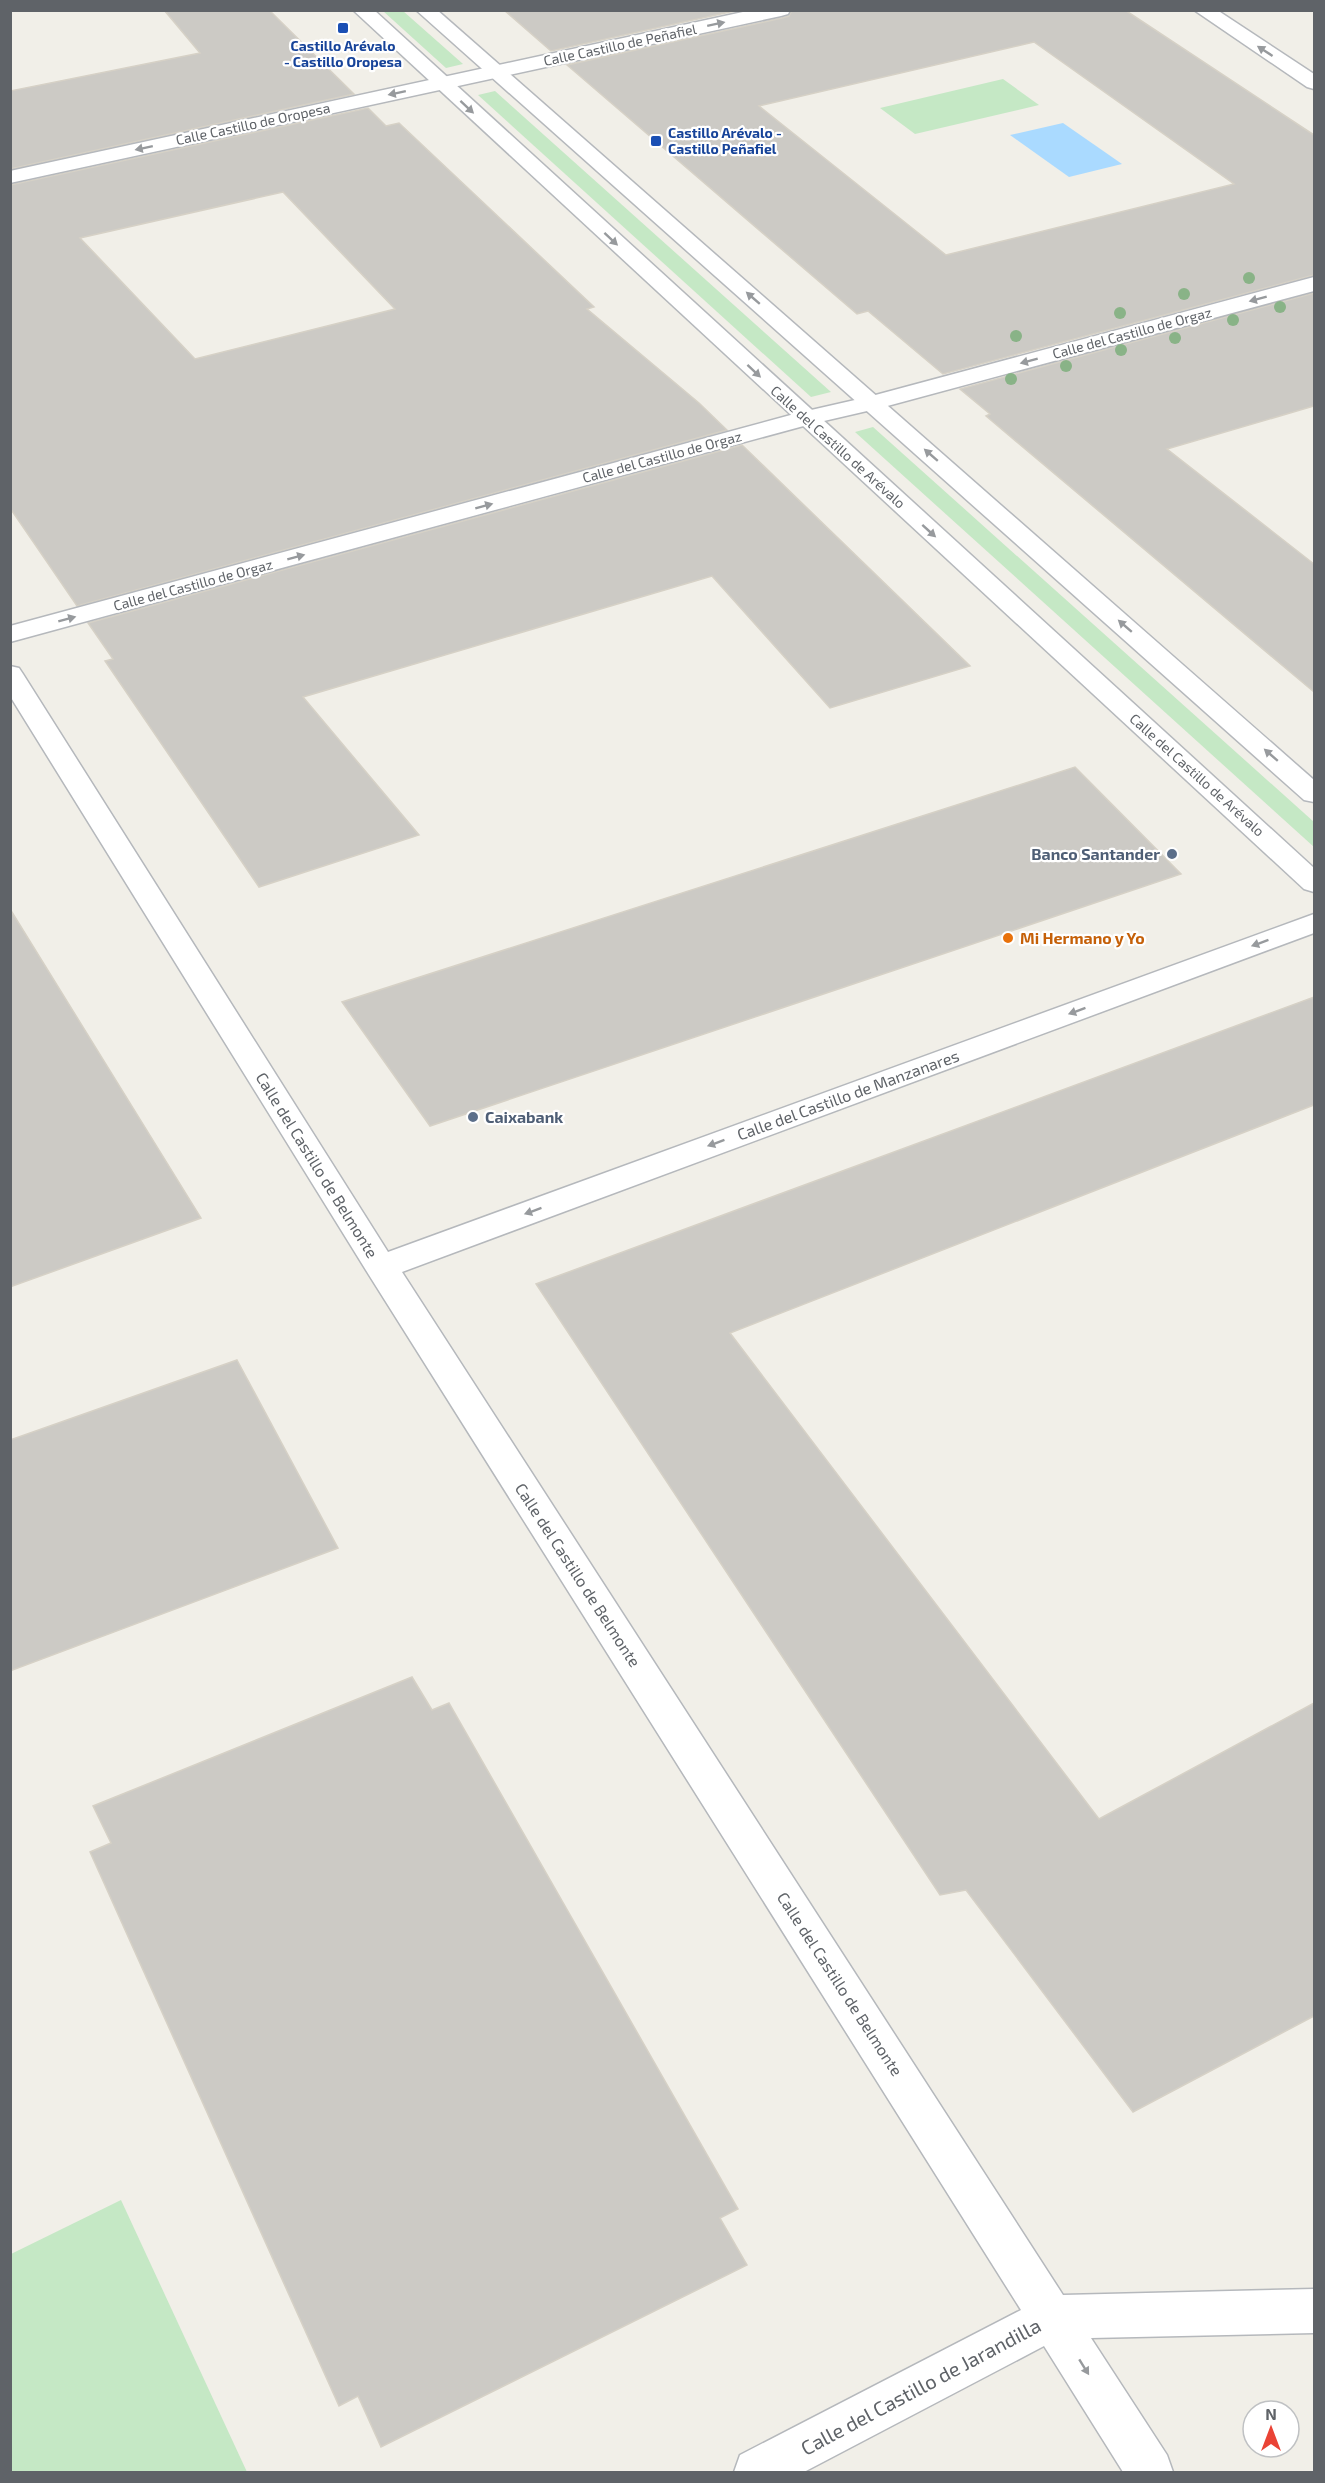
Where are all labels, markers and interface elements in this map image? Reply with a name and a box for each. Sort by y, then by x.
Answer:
one-way arrow [707,19,726,29]
street label: Calle Castillo de Peñafiel [542,20,699,69]
marker: Castillo Arévalo - Castillo Oropesa [336,21,350,35]
place label: Castillo Arévalo - Castillo Oropesa [284,37,402,70]
one-way arrow [1258,45,1274,57]
one-way arrow [387,89,406,99]
street label: Calle Castillo de Oropesa [174,99,332,148]
one-way arrow [460,100,475,114]
place label: Castillo Arévalo - Castillo Peñafiel [668,124,782,157]
marker: Castillo Arévalo - Castillo Peñafiel [649,134,663,148]
one-way arrow [135,144,154,153]
one-way arrow [603,232,618,246]
one-way arrow [745,292,761,305]
one-way arrow [1249,295,1267,304]
street label: Calle del Castillo de Orgaz [1050,303,1213,362]
one-way arrow [1020,356,1038,366]
one-way arrow [746,364,761,377]
street label: Calle del Castillo de Arévalo [768,382,909,512]
street label: Calle del Castillo de Orgaz [580,427,743,486]
one-way arrow [924,449,939,462]
one-way arrow [475,500,493,510]
one-way arrow [921,524,936,537]
one-way arrow [287,551,305,561]
street label: Calle del Castillo de Orgaz [111,555,274,614]
one-way arrow [58,614,76,623]
one-way arrow [1117,619,1132,633]
street label: Calle del Castillo de Arévalo [1127,710,1268,840]
one-way arrow [1264,749,1279,762]
place label: Banco Santander [1031,844,1160,863]
marker: Banco Santander [1165,847,1179,861]
place label: Mi Hermano y Yo [1020,928,1145,948]
marker: Mi Hermano y Yo [1001,931,1015,945]
one-way arrow [1250,939,1268,949]
one-way arrow [1067,1006,1085,1016]
street label: Calle del Castillo de Manzanares [734,1045,961,1144]
street label: Calle del Castillo de Belmonte [252,1068,382,1261]
place label: Caixabank [485,1107,563,1126]
marker: Caixabank [466,1110,480,1124]
one-way arrow [707,1139,725,1149]
one-way arrow [524,1206,542,1216]
street label: Calle del Castillo de Belmonte [512,1479,645,1670]
street label: Calle del Castillo de Belmonte [774,1888,907,2079]
street label: Calle del Castillo de Jarandilla [796,2313,1045,2460]
one-way arrow [1078,2359,1089,2375]
north arrow [1241,2399,1301,2459]
text: N [1265,2404,1277,2423]

